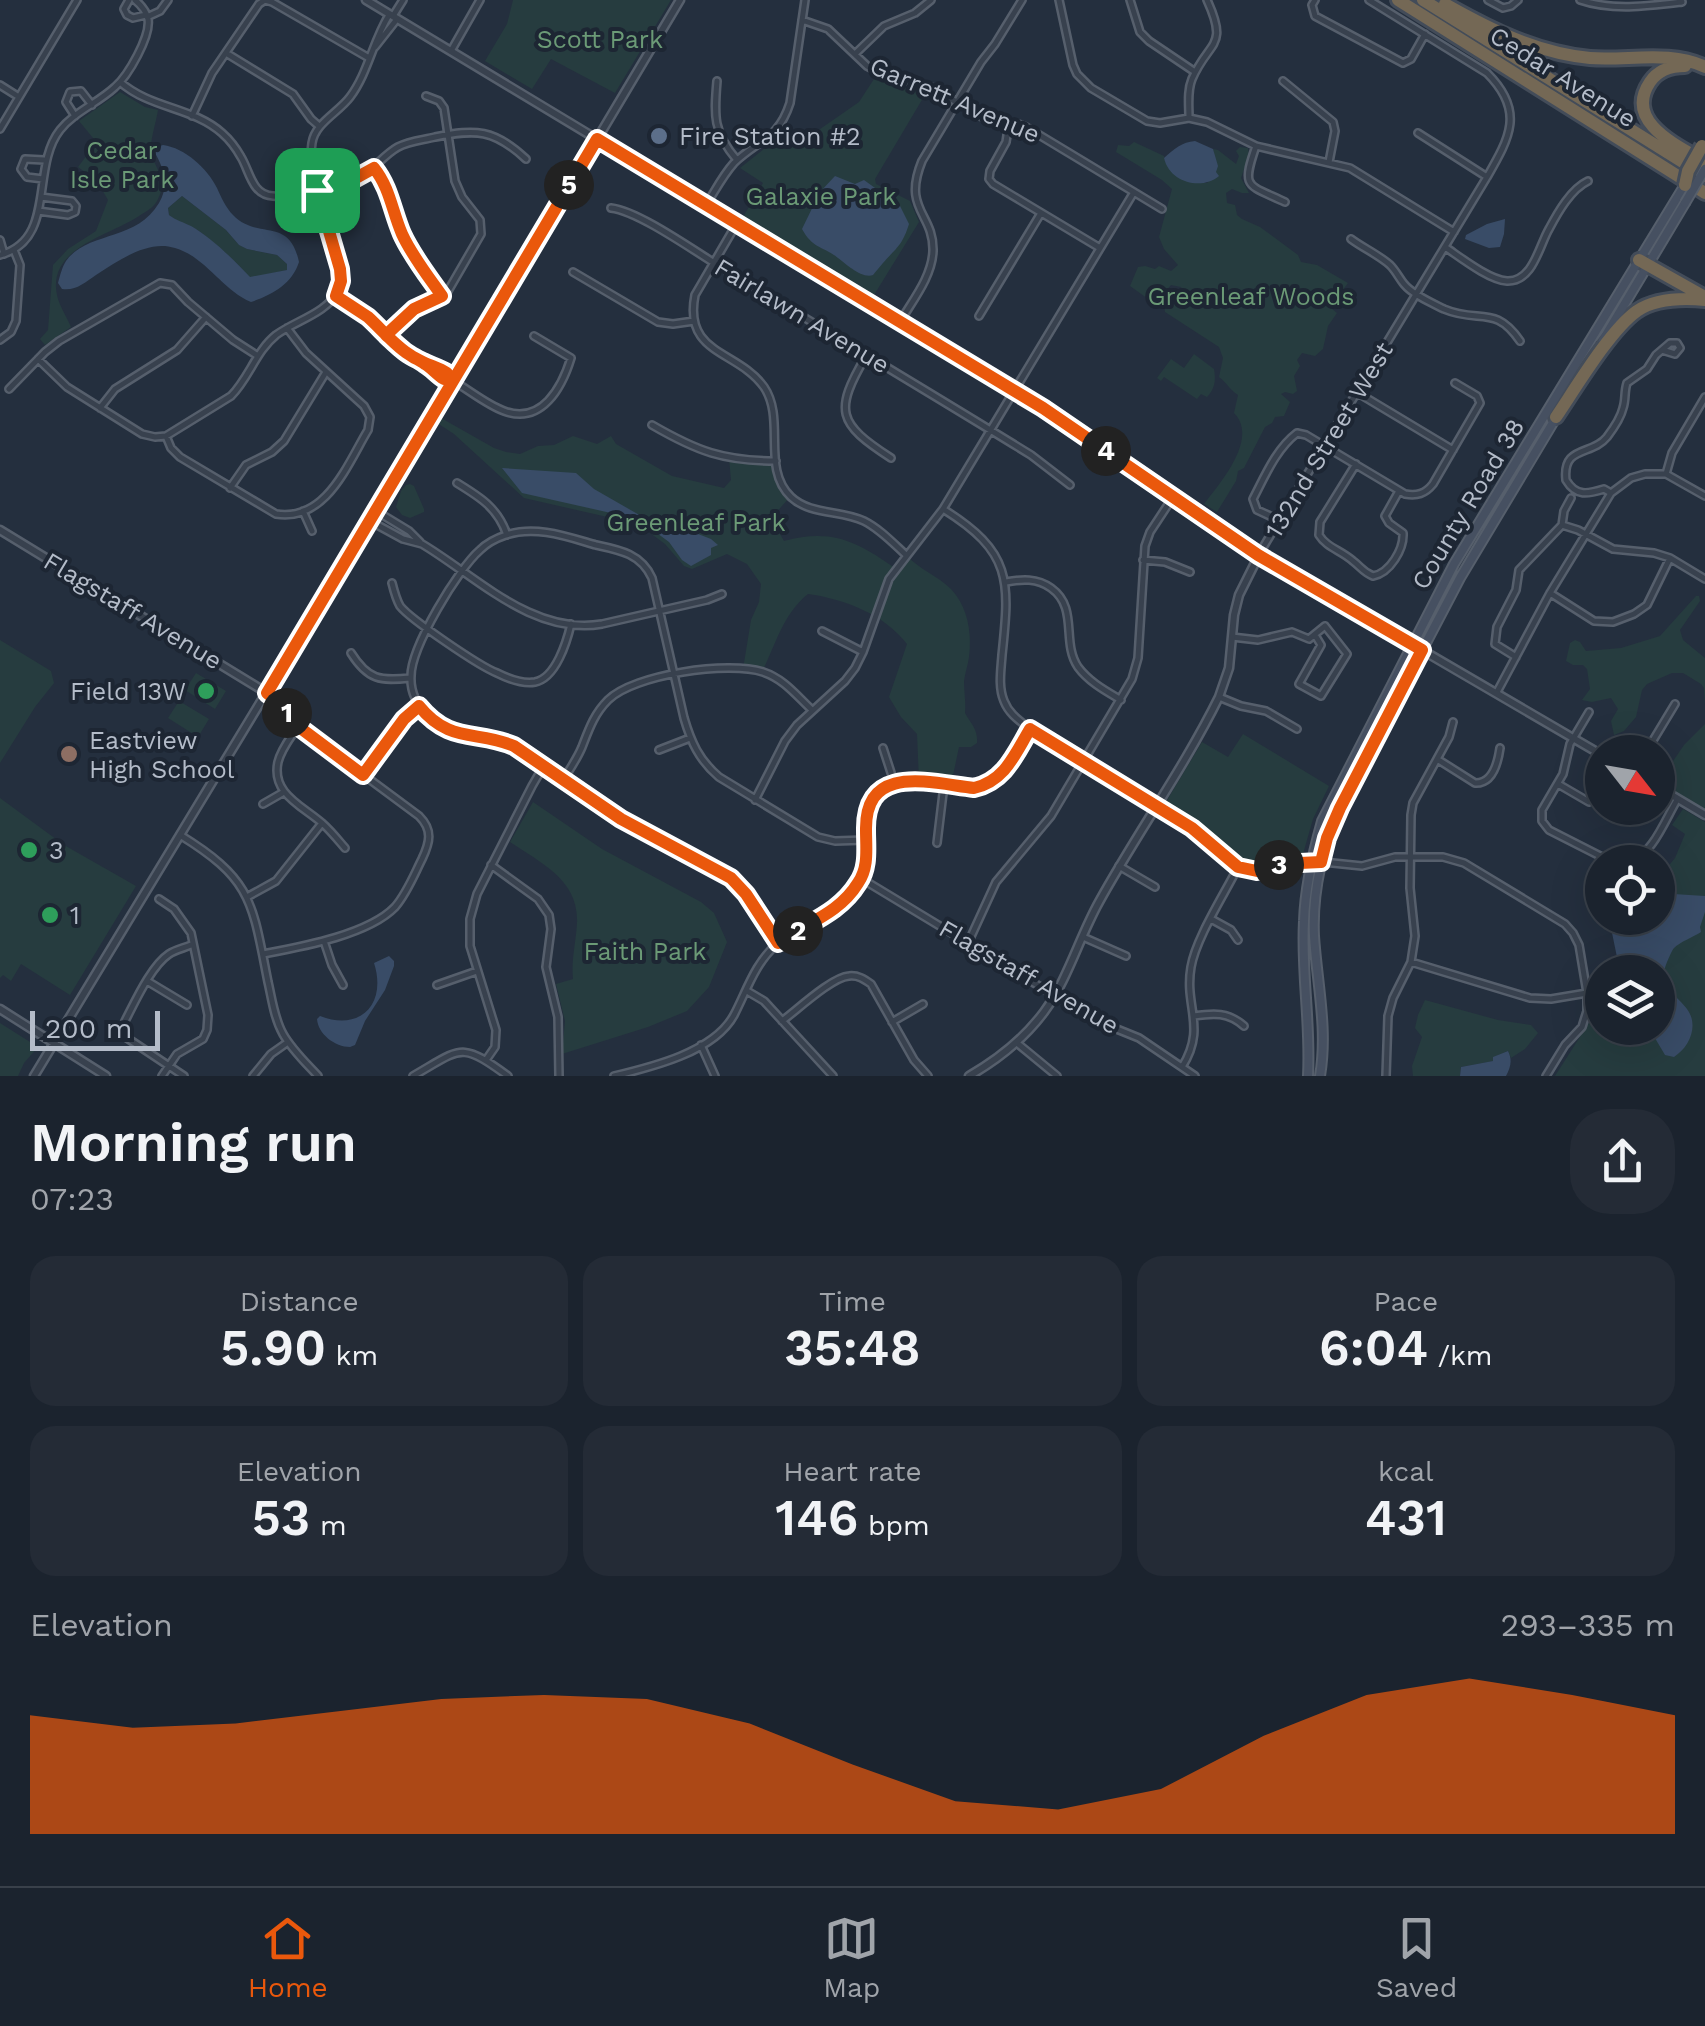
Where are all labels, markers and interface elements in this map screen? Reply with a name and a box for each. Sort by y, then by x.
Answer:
street label: Cedar Avenue [1485,20,1641,134]
park label: Scott Park [537,25,663,54]
street label: Garrett Avenue [866,51,1044,149]
place label: Fire Station #2 [679,122,860,151]
marker: Fire Station #2 [648,125,670,147]
park label: Cedar Isle Park [70,136,174,194]
pin [275,148,360,233]
pin: 5 [544,160,594,210]
icon: arrive [290,163,345,218]
text: 5 [561,168,577,201]
park label: Galaxie Park [746,182,896,211]
street label: Fairlawn Avenue [709,252,895,380]
park label: Greenleaf Woods [1147,282,1355,311]
street label: 132nd Street West [1259,337,1399,543]
street label: County Road 38 [1406,414,1530,594]
pin: 4 [1081,426,1131,476]
text: 4 [1097,434,1115,467]
park label: Greenleaf Park [606,508,786,537]
street label: Flagstaff Avenue [39,546,227,676]
place label: Field 13W [70,677,186,706]
marker: Field 13W [195,680,217,702]
pin: 1 [262,688,312,738]
text: 1 [281,696,293,729]
place label: Eastview High School [89,726,235,784]
north arrow [1585,735,1675,825]
map controls [1585,735,1675,1045]
marker: Eastview High School [58,743,80,765]
place label: 3 [49,836,64,865]
marker: 3 [18,839,40,861]
pin: 3 [1254,840,1304,890]
button: locate [1585,845,1675,935]
text: 3 [1271,848,1287,881]
place label: 1 [70,901,80,930]
marker: 1 [39,904,61,926]
pin: 2 [773,906,823,956]
text: 2 [790,914,806,947]
street label: Flagstaff Avenue [934,914,1124,1040]
park label: Faith Park [583,937,707,966]
button: layers [1585,955,1675,1045]
scale bar [30,1006,160,1050]
text: 200 m [45,1012,132,1045]
button: share [1570,1109,1675,1214]
text: Morning run [30,1110,357,1174]
text: 07:23 [30,1180,114,1218]
text: Distance [240,1285,359,1318]
text: Time [819,1285,886,1318]
text: Pace [1373,1285,1438,1318]
text: 5.90 [220,1318,326,1377]
text: 35:48 [784,1318,921,1377]
text: 6:04 [1319,1318,1428,1377]
text: km [326,1339,378,1372]
text: /km [1428,1339,1493,1372]
text: Elevation [237,1455,362,1488]
text: Heart rate [783,1455,922,1488]
text: kcal [1378,1455,1434,1488]
text: 53 [252,1488,310,1547]
text: 146 [775,1488,858,1547]
text: 431 [1365,1488,1447,1547]
text: m [310,1509,347,1542]
text: bpm [858,1509,930,1542]
text: Elevation [30,1606,173,1644]
text: 293–335 m [1500,1606,1675,1644]
tab: Home [248,1911,328,2004]
tab: Map [823,1911,880,2004]
tab: Saved [1376,1911,1457,2004]

